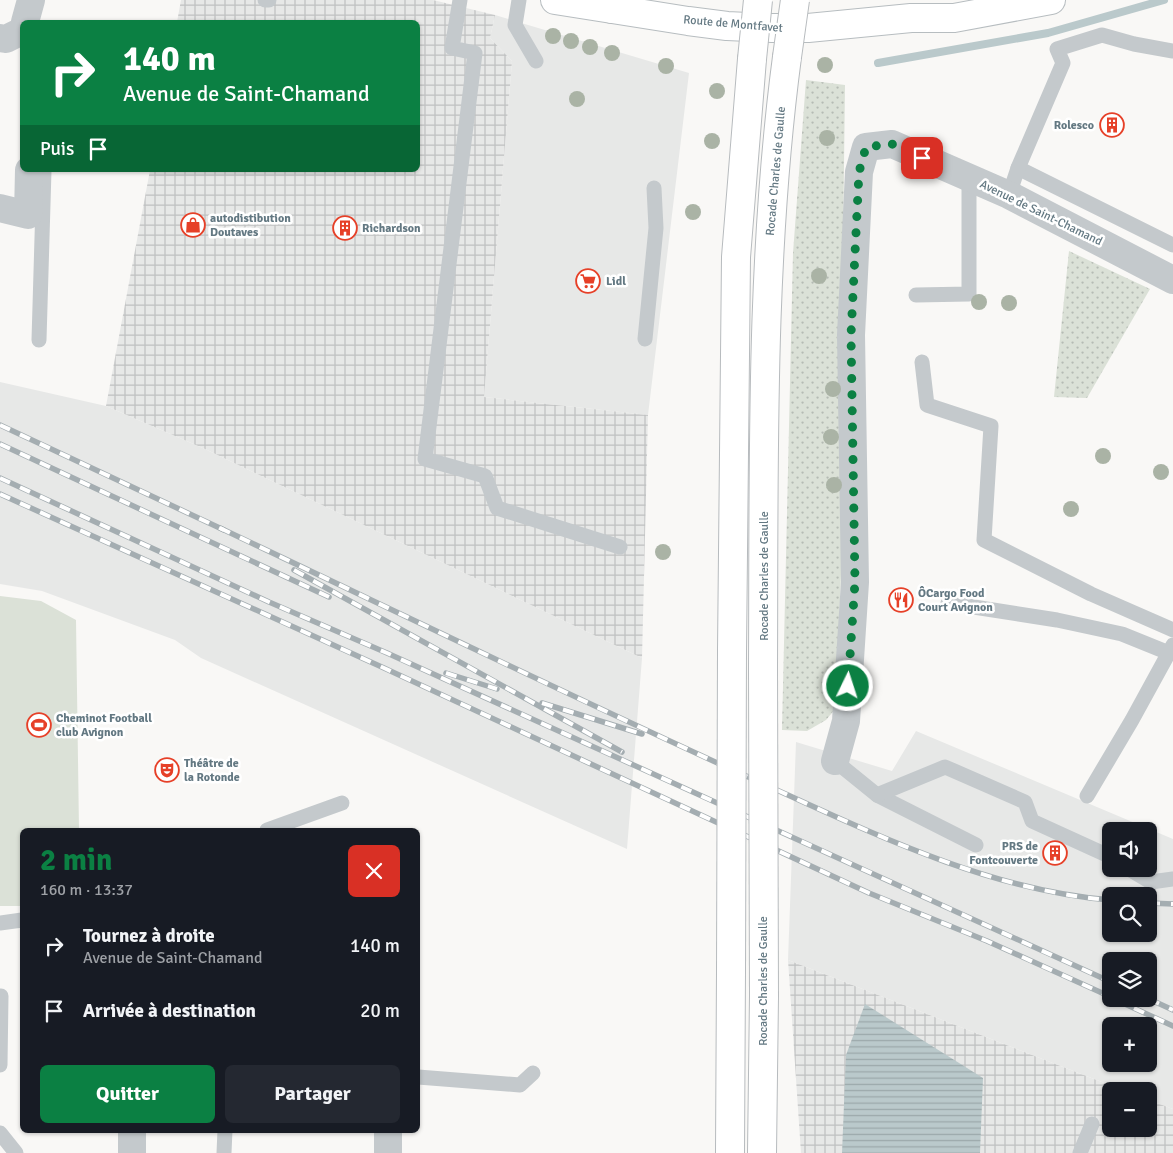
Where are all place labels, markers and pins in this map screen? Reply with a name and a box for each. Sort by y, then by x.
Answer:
building icon: Rolesco [1099,112,1125,138]
place label: Rolesco [1054,118,1094,133]
pin [901,137,943,179]
place label: autodistibution Doutaves [210,211,291,240]
shop icon: autodistibution Doutaves [180,212,206,238]
building icon: Richardson [332,215,358,241]
place label: Richardson [362,221,421,236]
supermarket icon: Lidl [575,268,601,294]
place label: Lidl [606,274,626,289]
place label: ÔCargo Food Court Avignon [918,586,993,615]
restaurant icon: ÔCargo Food Court Avignon [888,587,914,613]
place label: Cheminot Football club Avignon [56,711,152,740]
sports icon: Cheminot Football club Avignon [26,712,52,738]
place label: Théâtre de la Rotonde [184,756,240,785]
theatre icon: Théâtre de la Rotonde [154,757,180,783]
place label: PRS de Fontcouverte [969,839,1038,868]
building icon: PRS de Fontcouverte [1042,840,1068,866]

